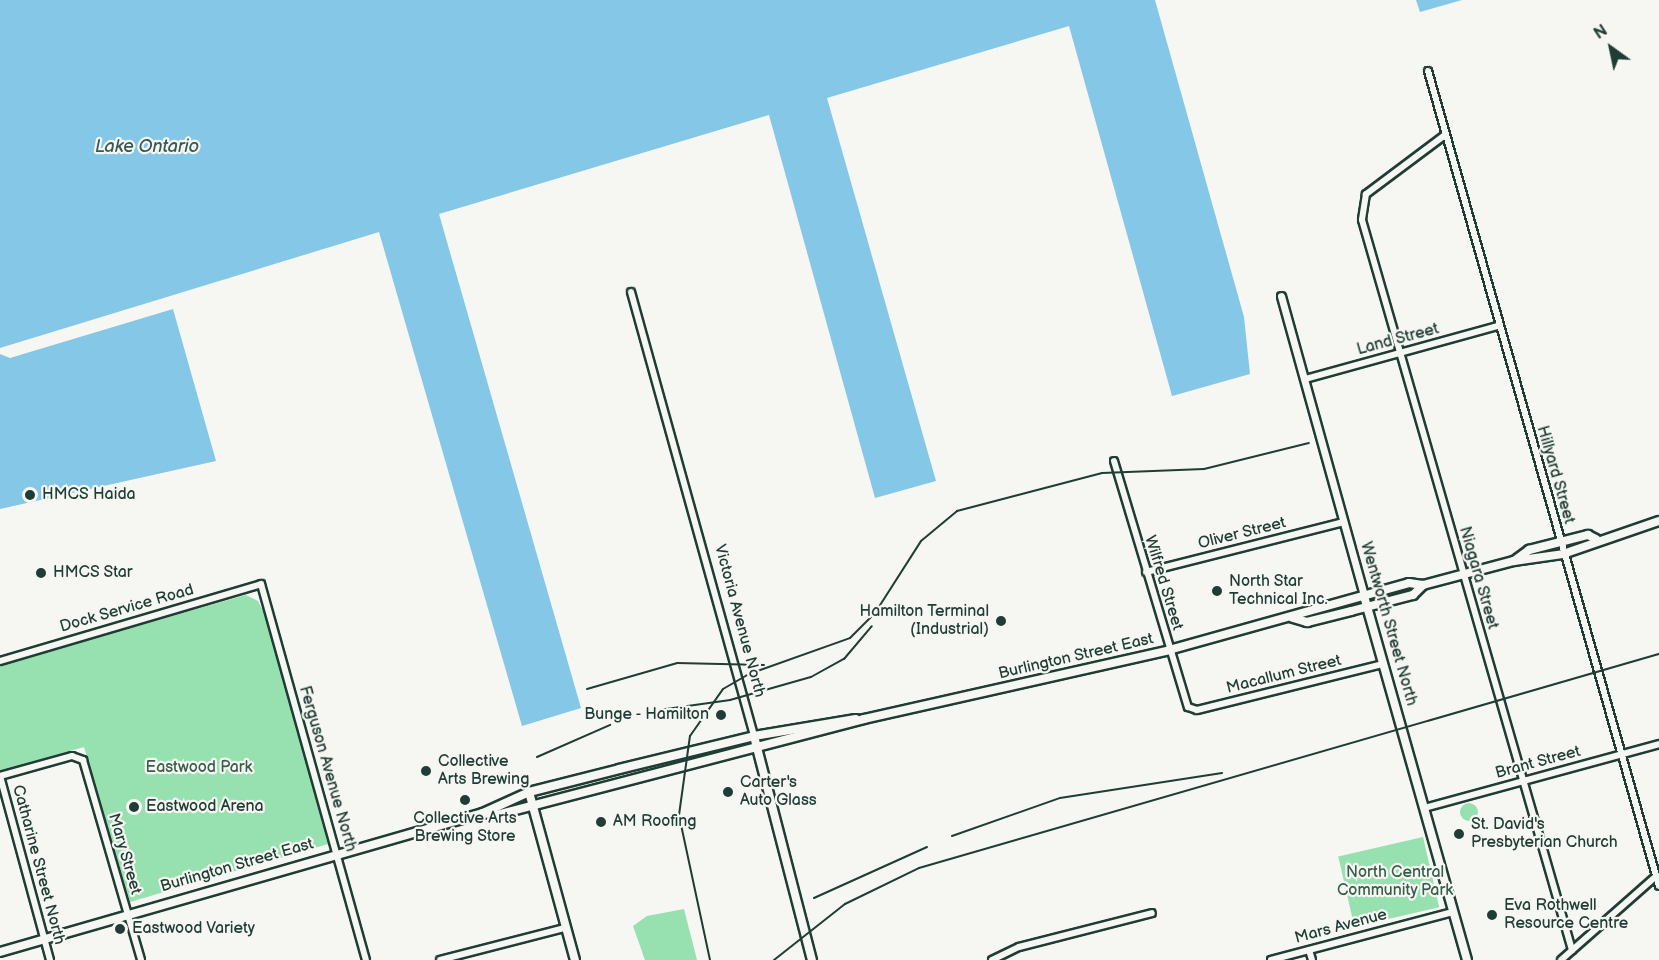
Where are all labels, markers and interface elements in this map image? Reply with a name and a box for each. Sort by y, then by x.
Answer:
north arrow [1581,18,1641,78]
text: N [1591,21,1611,44]
water label: Lake Ontario [95,136,199,158]
street label: Land Street [1355,320,1441,360]
street label: Hillyard Street [1532,424,1578,526]
place label: HMCS Haida [42,485,136,505]
marker: HMCS Haida [23,488,37,502]
street label: Oliver Street [1196,514,1288,554]
street label: Niagara Street [1454,524,1502,632]
street label: Wilfred Street [1139,533,1187,633]
street label: Wentworth Street North [1355,540,1421,708]
street label: Victoria Avenue North [709,542,769,700]
place label: HMCS Star [53,563,133,583]
marker: HMCS Star [34,566,48,580]
place label: North Star Technical Inc. [1229,572,1328,610]
street label: Dock Service Road [58,581,196,637]
marker: North Star Technical Inc. [1210,584,1224,598]
place label: Hamilton Terminal (Industrial) [859,602,989,640]
marker: Hamilton Terminal (Industrial) [994,614,1008,628]
street label: Burlington Street East [996,630,1156,684]
street label: Macallum Street [1224,651,1344,699]
street label: Ferguson Avenue North [294,684,360,854]
place label: Bunge - Hamilton [583,705,709,725]
marker: Bunge - Hamilton [714,708,728,722]
street label: Brant Street [1493,742,1583,784]
place label: Collective Arts Brewing [438,752,529,790]
park label: Eastwood Park [146,758,252,778]
marker: Collective Arts Brewing [419,764,433,778]
place label: Carter's Auto Glass [740,773,817,811]
street label: Catharine Street North [7,783,69,947]
marker: Carter's Auto Glass [721,785,735,799]
marker: Collective Arts Brewing Store [458,793,472,807]
place label: Eastwood Arena [146,797,264,817]
marker: Eastwood Arena [127,800,141,814]
place label: Collective Arts Brewing Store [413,809,517,847]
street label: Mary Street [103,811,145,897]
place label: AM Roofing [613,812,696,832]
marker: AM Roofing [594,815,608,829]
place label: St. David's Presbyterian Church [1471,815,1618,853]
marker: St. David's Presbyterian Church [1452,827,1466,841]
street label: Burlington Street East [158,835,316,897]
park label: North Central Community Park [1336,863,1454,901]
place label: Eva Rothwell Resource Centre [1504,896,1628,934]
street label: Mars Avenue [1293,905,1389,949]
marker: Eva Rothwell Resource Centre [1485,908,1499,922]
place label: Eastwood Variety [132,919,256,939]
marker: Eastwood Variety [113,922,127,936]

